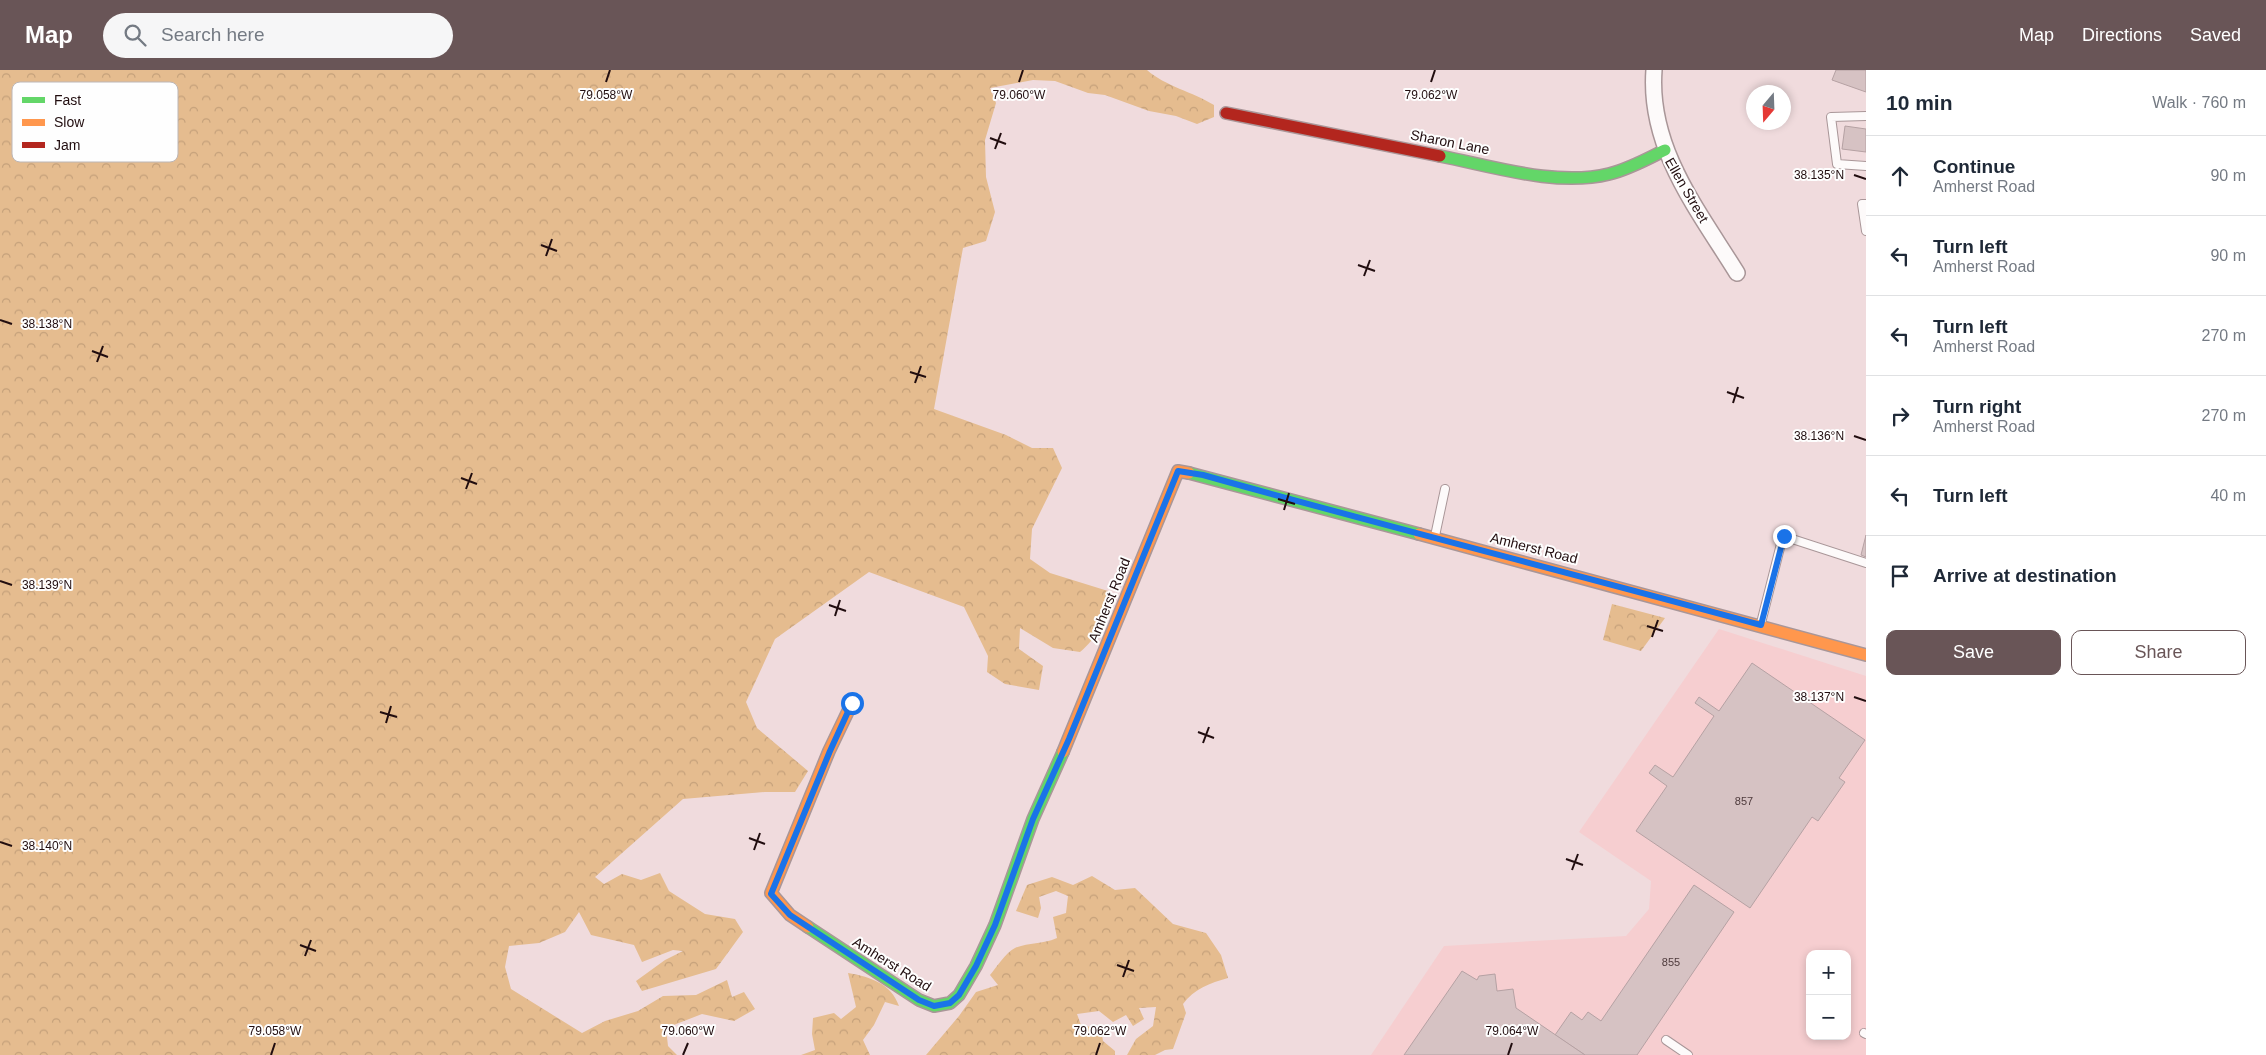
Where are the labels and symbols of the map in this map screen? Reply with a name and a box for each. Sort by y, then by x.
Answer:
legend [12,82,178,162]
north arrow [1746,85,1791,130]
text: 79.058°W [580,88,633,102]
text: 79.060°W [993,88,1046,102]
text: 79.062°W [1405,88,1458,102]
text: Fast [54,92,81,108]
text: Slow [54,114,85,130]
street label: Sharon Lane [1409,126,1491,158]
text: Jam [54,137,80,153]
street label: Ellen Street [1662,155,1712,225]
text: 38.135°N [1794,168,1844,182]
text: 38.138°N [22,317,72,331]
text: 38.136°N [1794,429,1844,443]
route end [1773,525,1796,548]
street label: Amherst Road [1489,529,1579,567]
street label: Amherst Road [1085,556,1133,644]
text: 38.139°N [22,578,72,592]
text: 38.137°N [1794,690,1844,704]
route start [841,692,864,715]
house number: 857 [1735,795,1753,807]
text: 38.140°N [22,839,72,853]
street label: Amherst Road [850,934,934,994]
house number: 855 [1662,956,1680,968]
text: 79.058°W [249,1024,302,1038]
text: 79.060°W [662,1024,715,1038]
text: 79.062°W [1074,1024,1127,1038]
text: 79.064°W [1486,1024,1539,1038]

